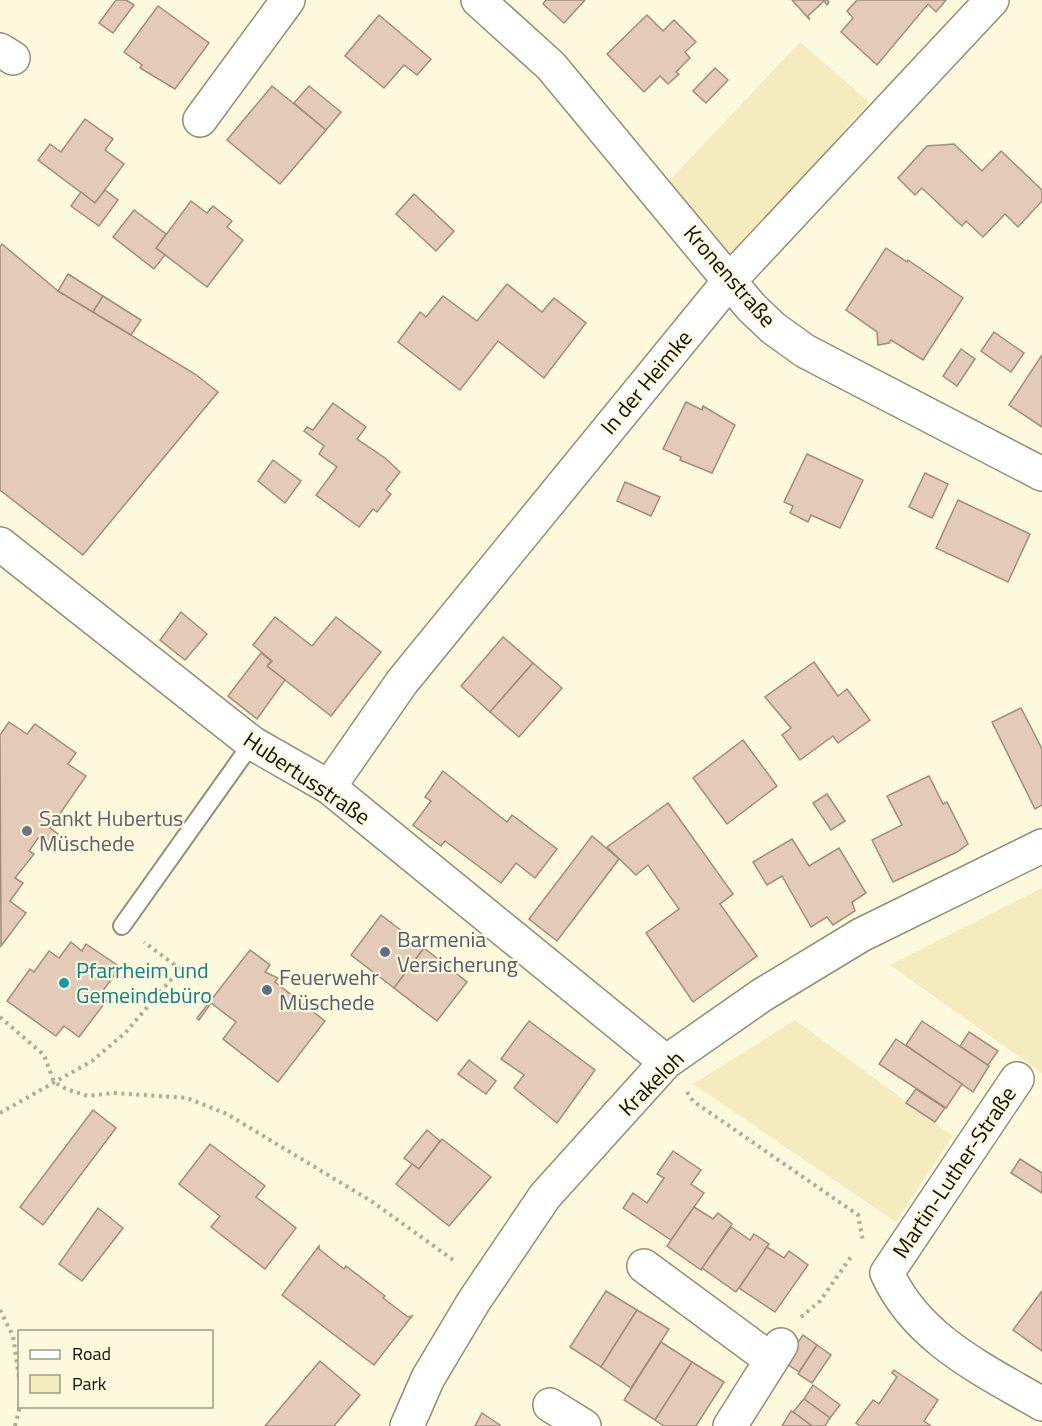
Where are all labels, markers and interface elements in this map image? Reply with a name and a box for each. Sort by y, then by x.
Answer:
street label: Kronenstraße [676,217,784,335]
street label: In der Heimke [592,322,700,442]
street label: Hubertusstraße [237,723,377,833]
place label: Sankt Hubertus Müschede [39,801,183,860]
marker: Sankt Hubertus Müschede [20,824,34,838]
place label: Barmenia Versicherung [397,922,518,981]
marker: Barmenia Versicherung [378,945,392,959]
place label: Pfarrheim und Gemeindebüro [76,953,212,1012]
place label: Feuerwehr Müschede [279,960,379,1019]
marker: Pfarrheim und Gemeindebüro [57,976,71,990]
marker: Feuerwehr Müschede [260,983,274,997]
street label: Krakeloh [610,1042,692,1124]
street label: Martin-Luther-Straße [884,1079,1024,1265]
legend [18,1330,213,1408]
text: Road [72,1340,111,1367]
text: Park [72,1370,107,1397]

